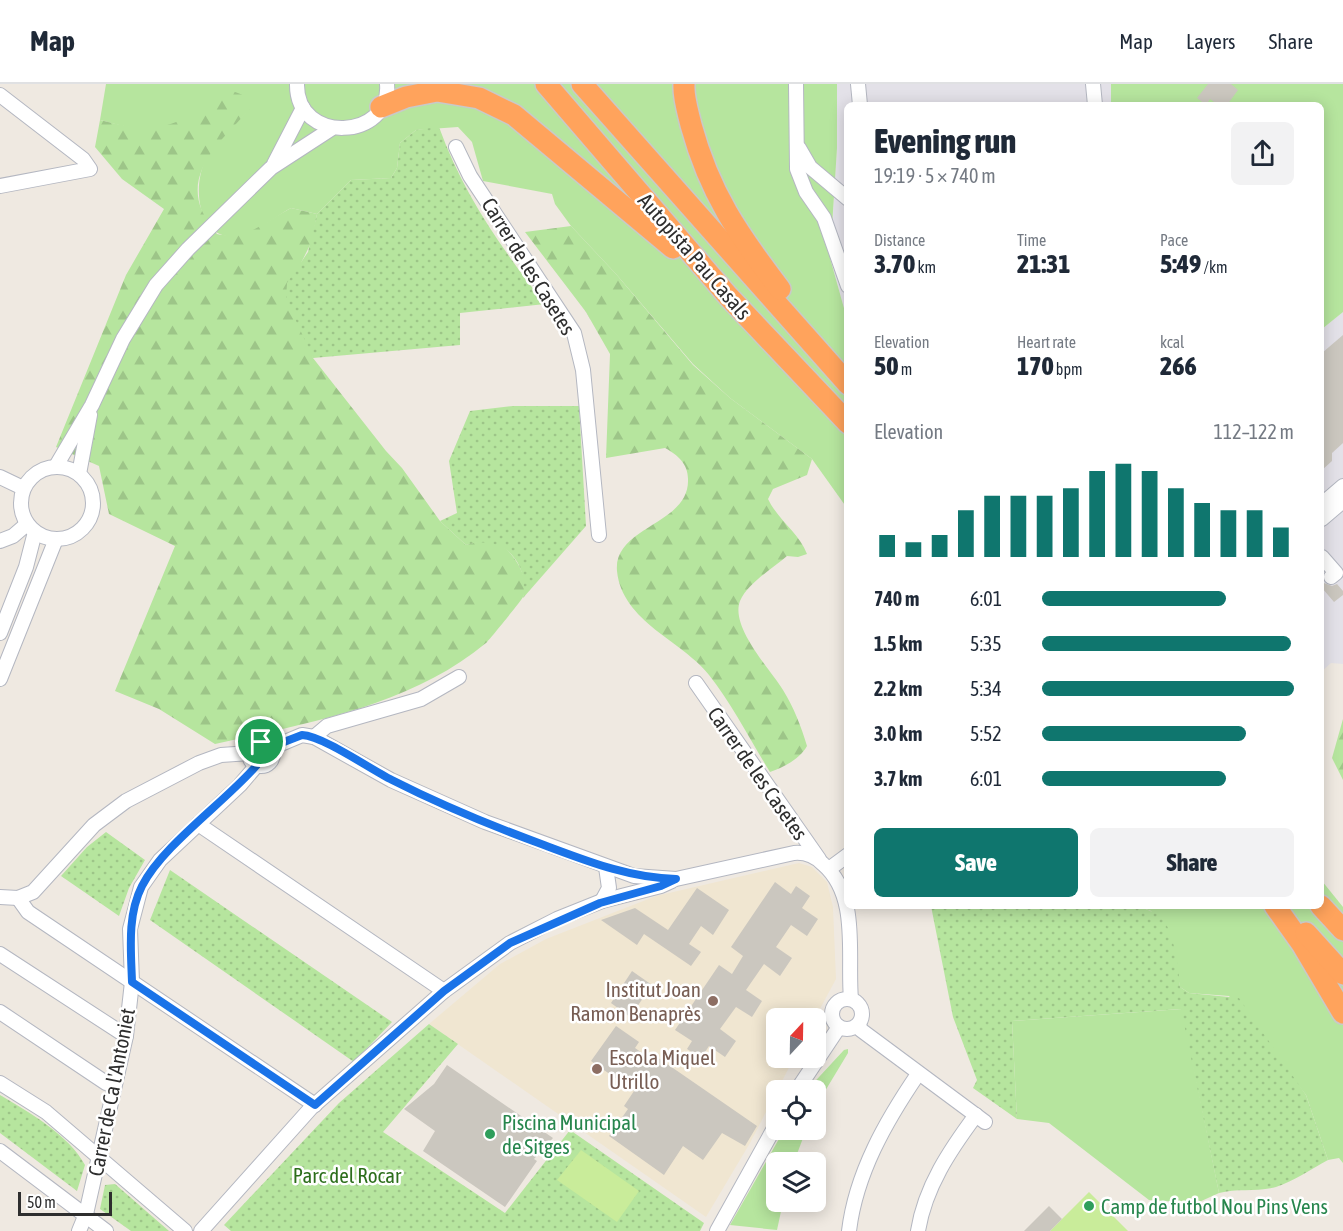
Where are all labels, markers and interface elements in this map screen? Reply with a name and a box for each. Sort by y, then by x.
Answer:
text: Map [30,25,75,57]
text: Map [1119,29,1153,53]
text: Layers [1186,29,1236,53]
text: Share [1269,29,1313,53]
text: Evening run [874,122,1016,160]
button: share [1231,122,1294,185]
text: 19:19 · 5 × 740 m [874,164,996,187]
street label: Autopista Pau Casals [634,188,756,324]
street label: Carrer de les Casetes [477,193,581,339]
text: Distance [874,231,925,249]
text: Time [1017,231,1046,249]
text: Pace [1160,231,1188,249]
text: 3.70 [874,249,915,279]
text: 21:31 [1017,249,1071,279]
text: 5:49 [1160,249,1201,279]
text: km [915,258,936,276]
text: /km [1201,258,1227,276]
text: Elevation [874,333,929,351]
text: Heart rate [1017,333,1076,351]
text: kcal [1160,333,1184,351]
text: 50 [874,351,898,381]
text: 170 [1017,351,1054,381]
text: 266 [1160,351,1197,381]
text: m [898,360,912,378]
text: bpm [1054,360,1083,378]
text: Elevation [874,420,943,443]
text: 112–122 m [1213,420,1294,443]
text: 740 m [874,587,919,610]
text: 6:01 [970,587,1002,610]
text: 1.5 km [874,632,922,655]
text: 5:35 [970,632,1002,655]
text: 2.2 km [874,677,922,700]
text: 5:34 [970,677,1002,700]
street label: Carrer de les Casetes [703,702,813,844]
pin [235,716,286,767]
text: 3.0 km [874,722,922,745]
text: 5:52 [970,722,1002,745]
icon: arrive [244,725,277,758]
text: 3.7 km [874,767,922,790]
text: 6:01 [970,767,1002,790]
button: Save [874,828,1078,897]
button: Share [1090,828,1294,897]
place label: Institut Joan Ramon Benaprès [570,977,701,1025]
marker: Institut Joan Ramon Benaprès [706,994,720,1008]
street label: Carrer de Ca l'Antoniet [83,1006,139,1178]
north arrow [766,1008,826,1068]
map controls [766,1008,826,1212]
place label: Escola Miquel Utrillo [609,1045,716,1093]
marker: Escola Miquel Utrillo [590,1062,604,1076]
button: locate [766,1080,826,1140]
place label: Piscina Municipal de Sitges [502,1110,637,1158]
marker: Piscina Municipal de Sitges [483,1127,497,1141]
button: layers [766,1152,826,1212]
park label: Parc del Rocar [293,1163,402,1187]
scale bar [18,1189,112,1216]
text: 50 m [27,1193,56,1211]
place label: Camp de futbol Nou Pins Vens [1101,1194,1328,1218]
marker: Camp de futbol Nou Pins Vens [1082,1199,1096,1213]

